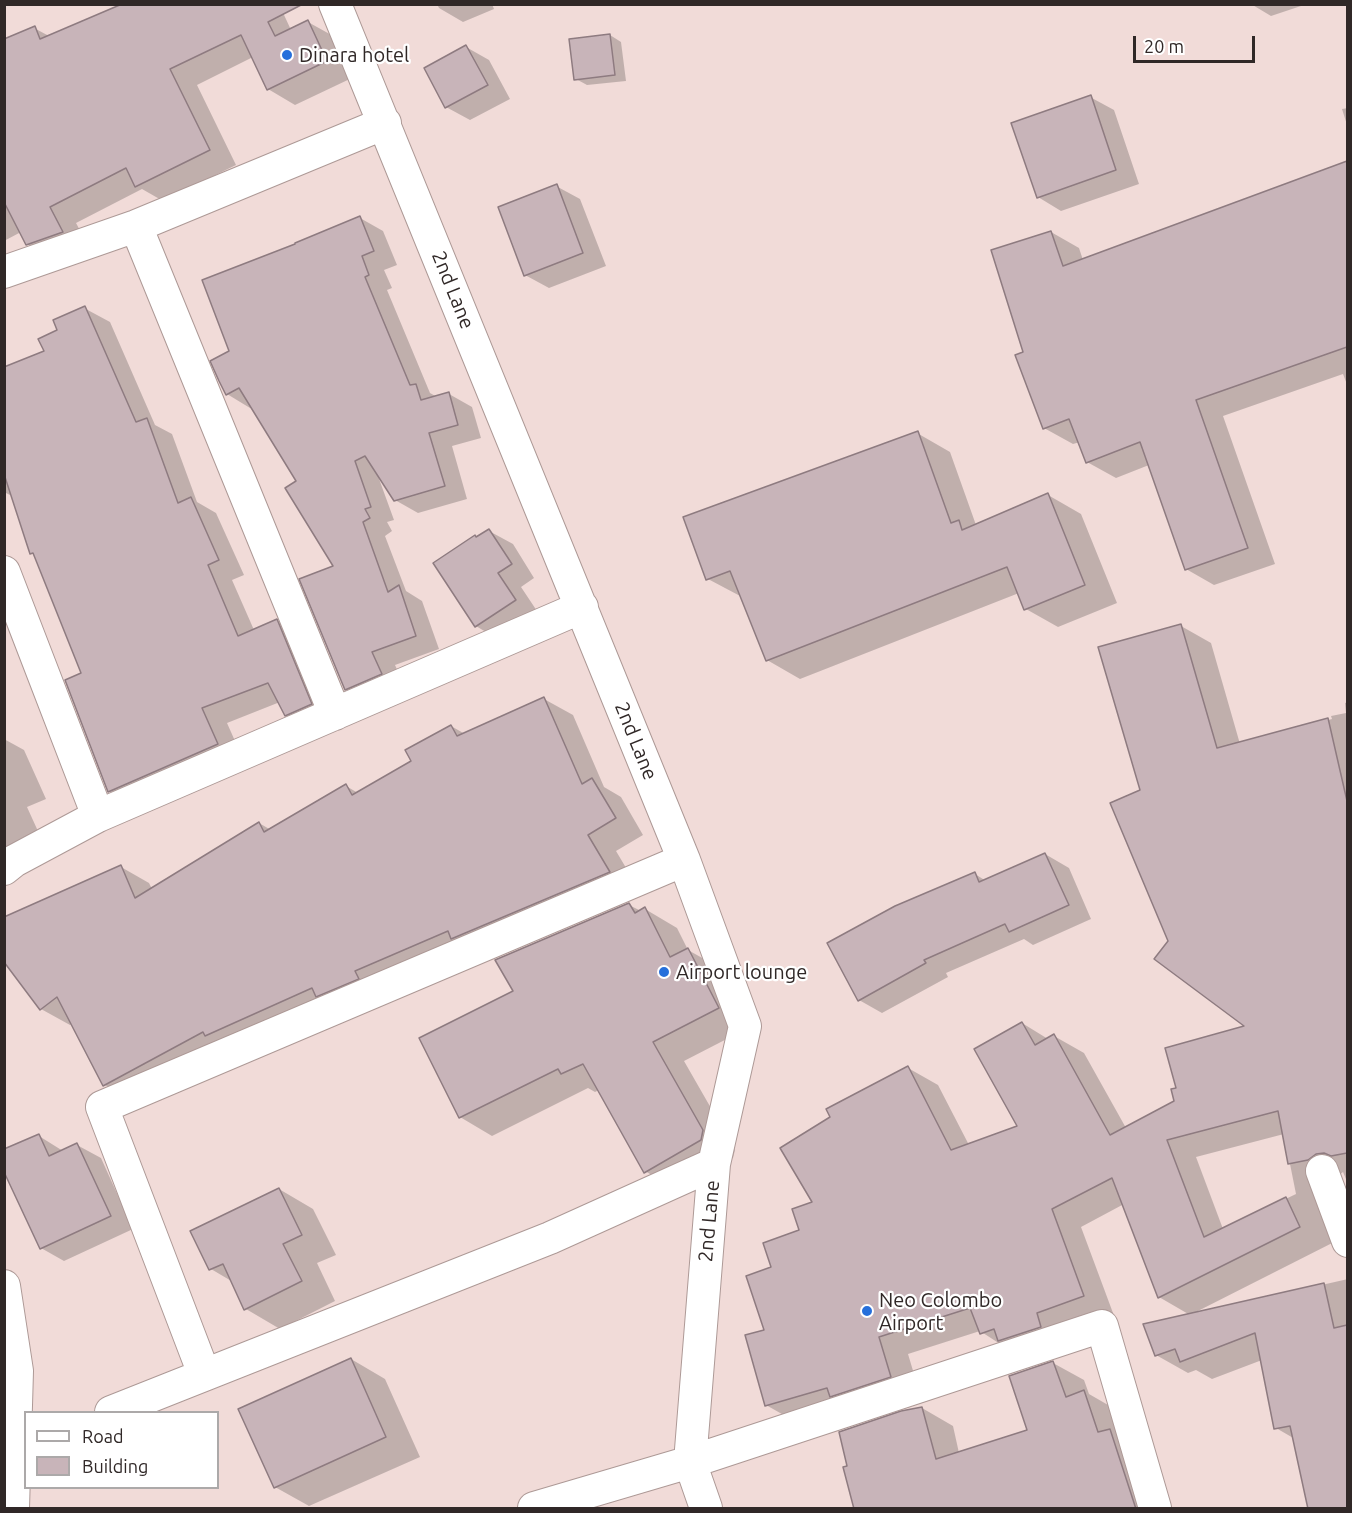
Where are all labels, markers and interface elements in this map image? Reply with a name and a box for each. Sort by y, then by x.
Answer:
scale bar [1136,24,1258,62]
text: 20 m [1144,36,1184,56]
place label: Dinara hotel [299,43,409,67]
marker: Dinara hotel [280,48,294,62]
street label: 2nd Lane [427,248,479,332]
street label: 2nd Lane [610,699,662,783]
place label: Airport lounge [676,960,807,984]
marker: Airport lounge [657,965,671,979]
street label: 2nd Lane [693,1179,725,1263]
place label: Neo Colombo Airport [879,1288,1002,1335]
marker: Neo Colombo Airport [860,1304,874,1318]
legend [24,1411,219,1489]
text: Road [82,1426,124,1446]
text: Building [82,1456,148,1476]

